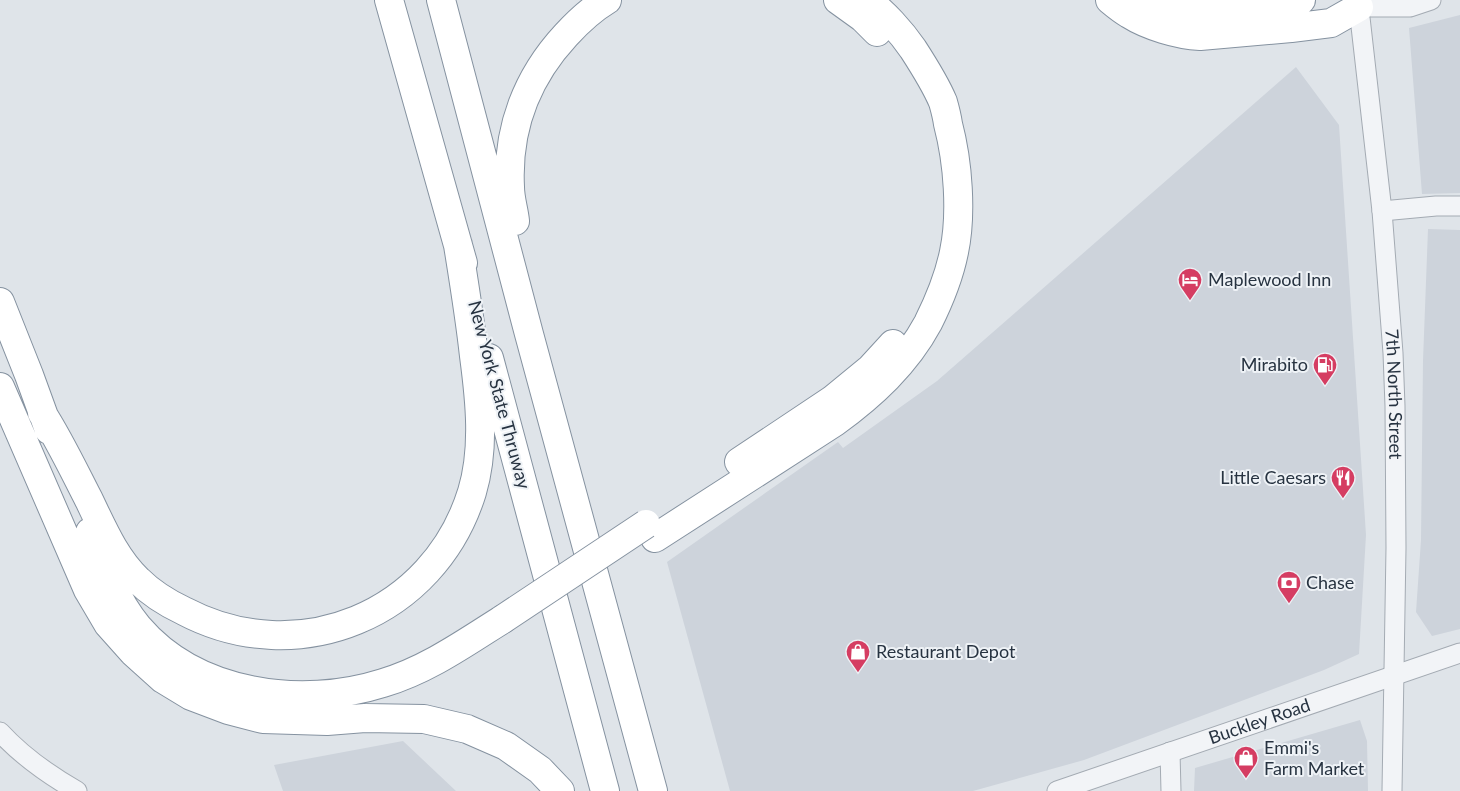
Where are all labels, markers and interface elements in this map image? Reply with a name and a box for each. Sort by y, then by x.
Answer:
hotel icon: Maplewood Inn [1177,267,1203,301]
place label: Maplewood Inn [1208,268,1331,290]
street label: New York State Thruway [464,298,536,492]
street label: 7th North Street [1381,328,1407,460]
fuel station icon: Mirabito [1312,352,1338,386]
place label: Mirabito [1241,353,1308,375]
restaurant icon: Little Caesars [1330,465,1356,499]
place label: Little Caesars [1220,466,1326,488]
bank icon: Chase [1276,570,1302,604]
place label: Chase [1306,571,1354,593]
shop icon: Restaurant Depot [845,639,871,673]
place label: Restaurant Depot [876,640,1016,662]
street label: Buckley Road [1205,693,1313,748]
place label: Emmi's Farm Market [1264,736,1365,779]
shop icon: Emmi's Farm Market [1233,745,1259,779]

